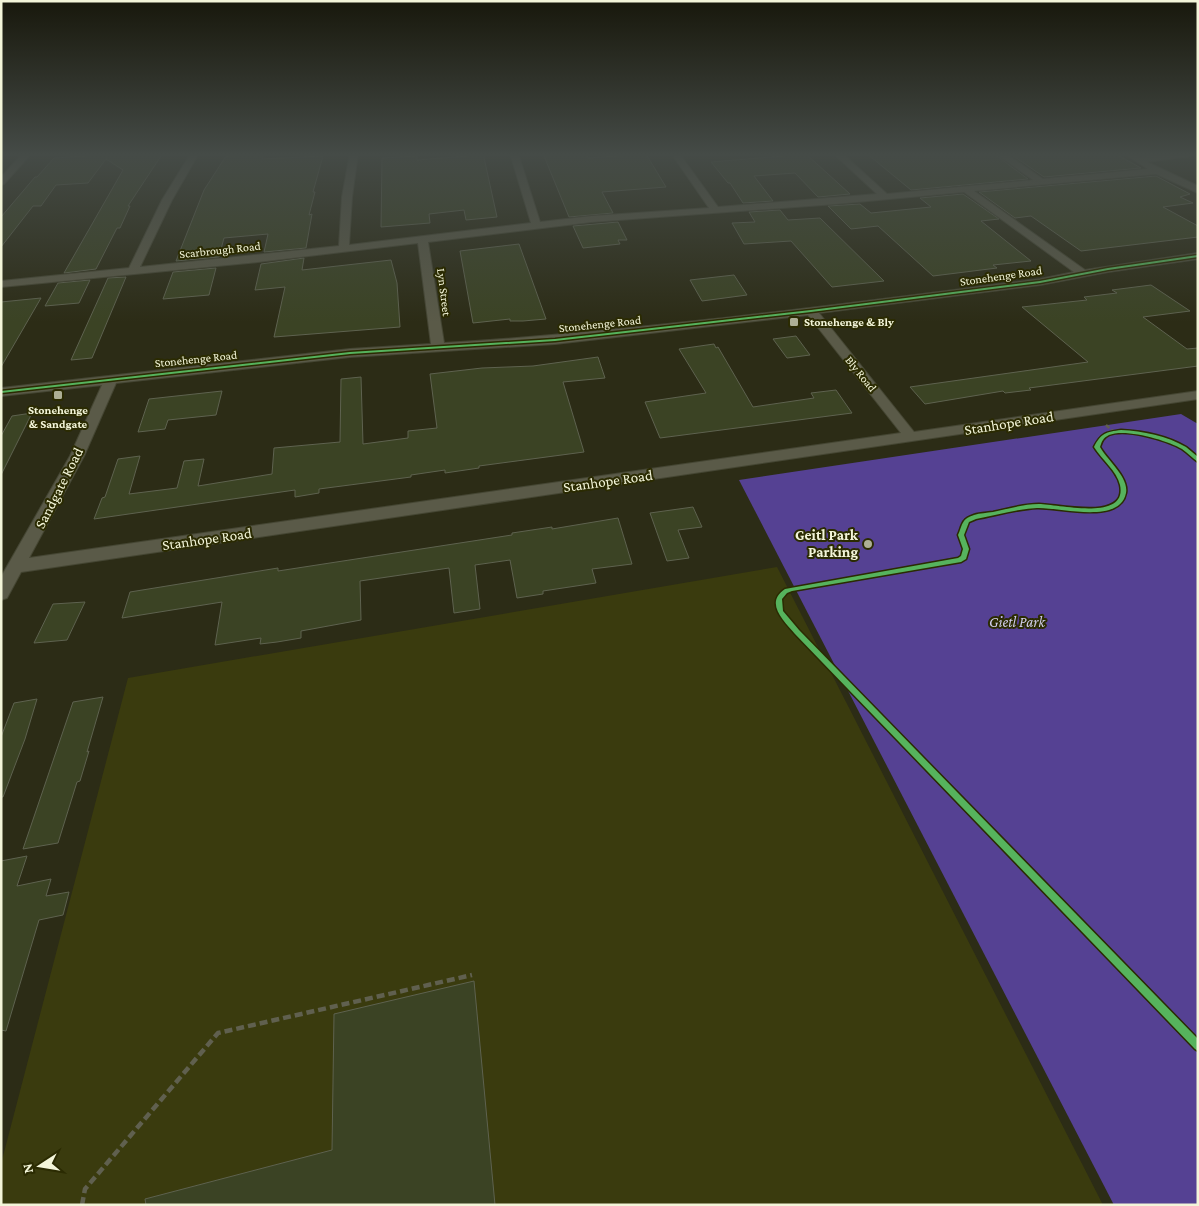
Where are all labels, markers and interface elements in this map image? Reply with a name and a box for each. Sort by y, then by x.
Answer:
street label: Scarbrough Road [179,239,262,261]
street label: Stonehenge Road [959,263,1044,289]
street label: Lyn Street [434,267,454,318]
street label: Stonehenge Road [558,313,643,335]
place label: Stonehenge & Bly [804,315,894,329]
marker: Stonehenge & Bly [788,316,800,328]
street label: Stonehenge Road [154,348,239,370]
street label: Bly Road [842,353,880,395]
marker: Stonehenge & Sandgate [52,389,64,401]
place label: Stonehenge & Sandgate [28,403,88,431]
street label: Stanhope Road [963,408,1055,439]
street label: Sandgate Road [32,445,87,532]
street label: Stanhope Road [562,467,654,496]
street label: Stanhope Road [161,525,253,554]
place label: Geitl Park Parking [795,527,859,560]
marker: Geitl Park Parking [862,538,874,550]
park label: Gietl Park [989,614,1047,630]
north arrow [15,1141,65,1191]
text: N [18,1162,36,1175]

